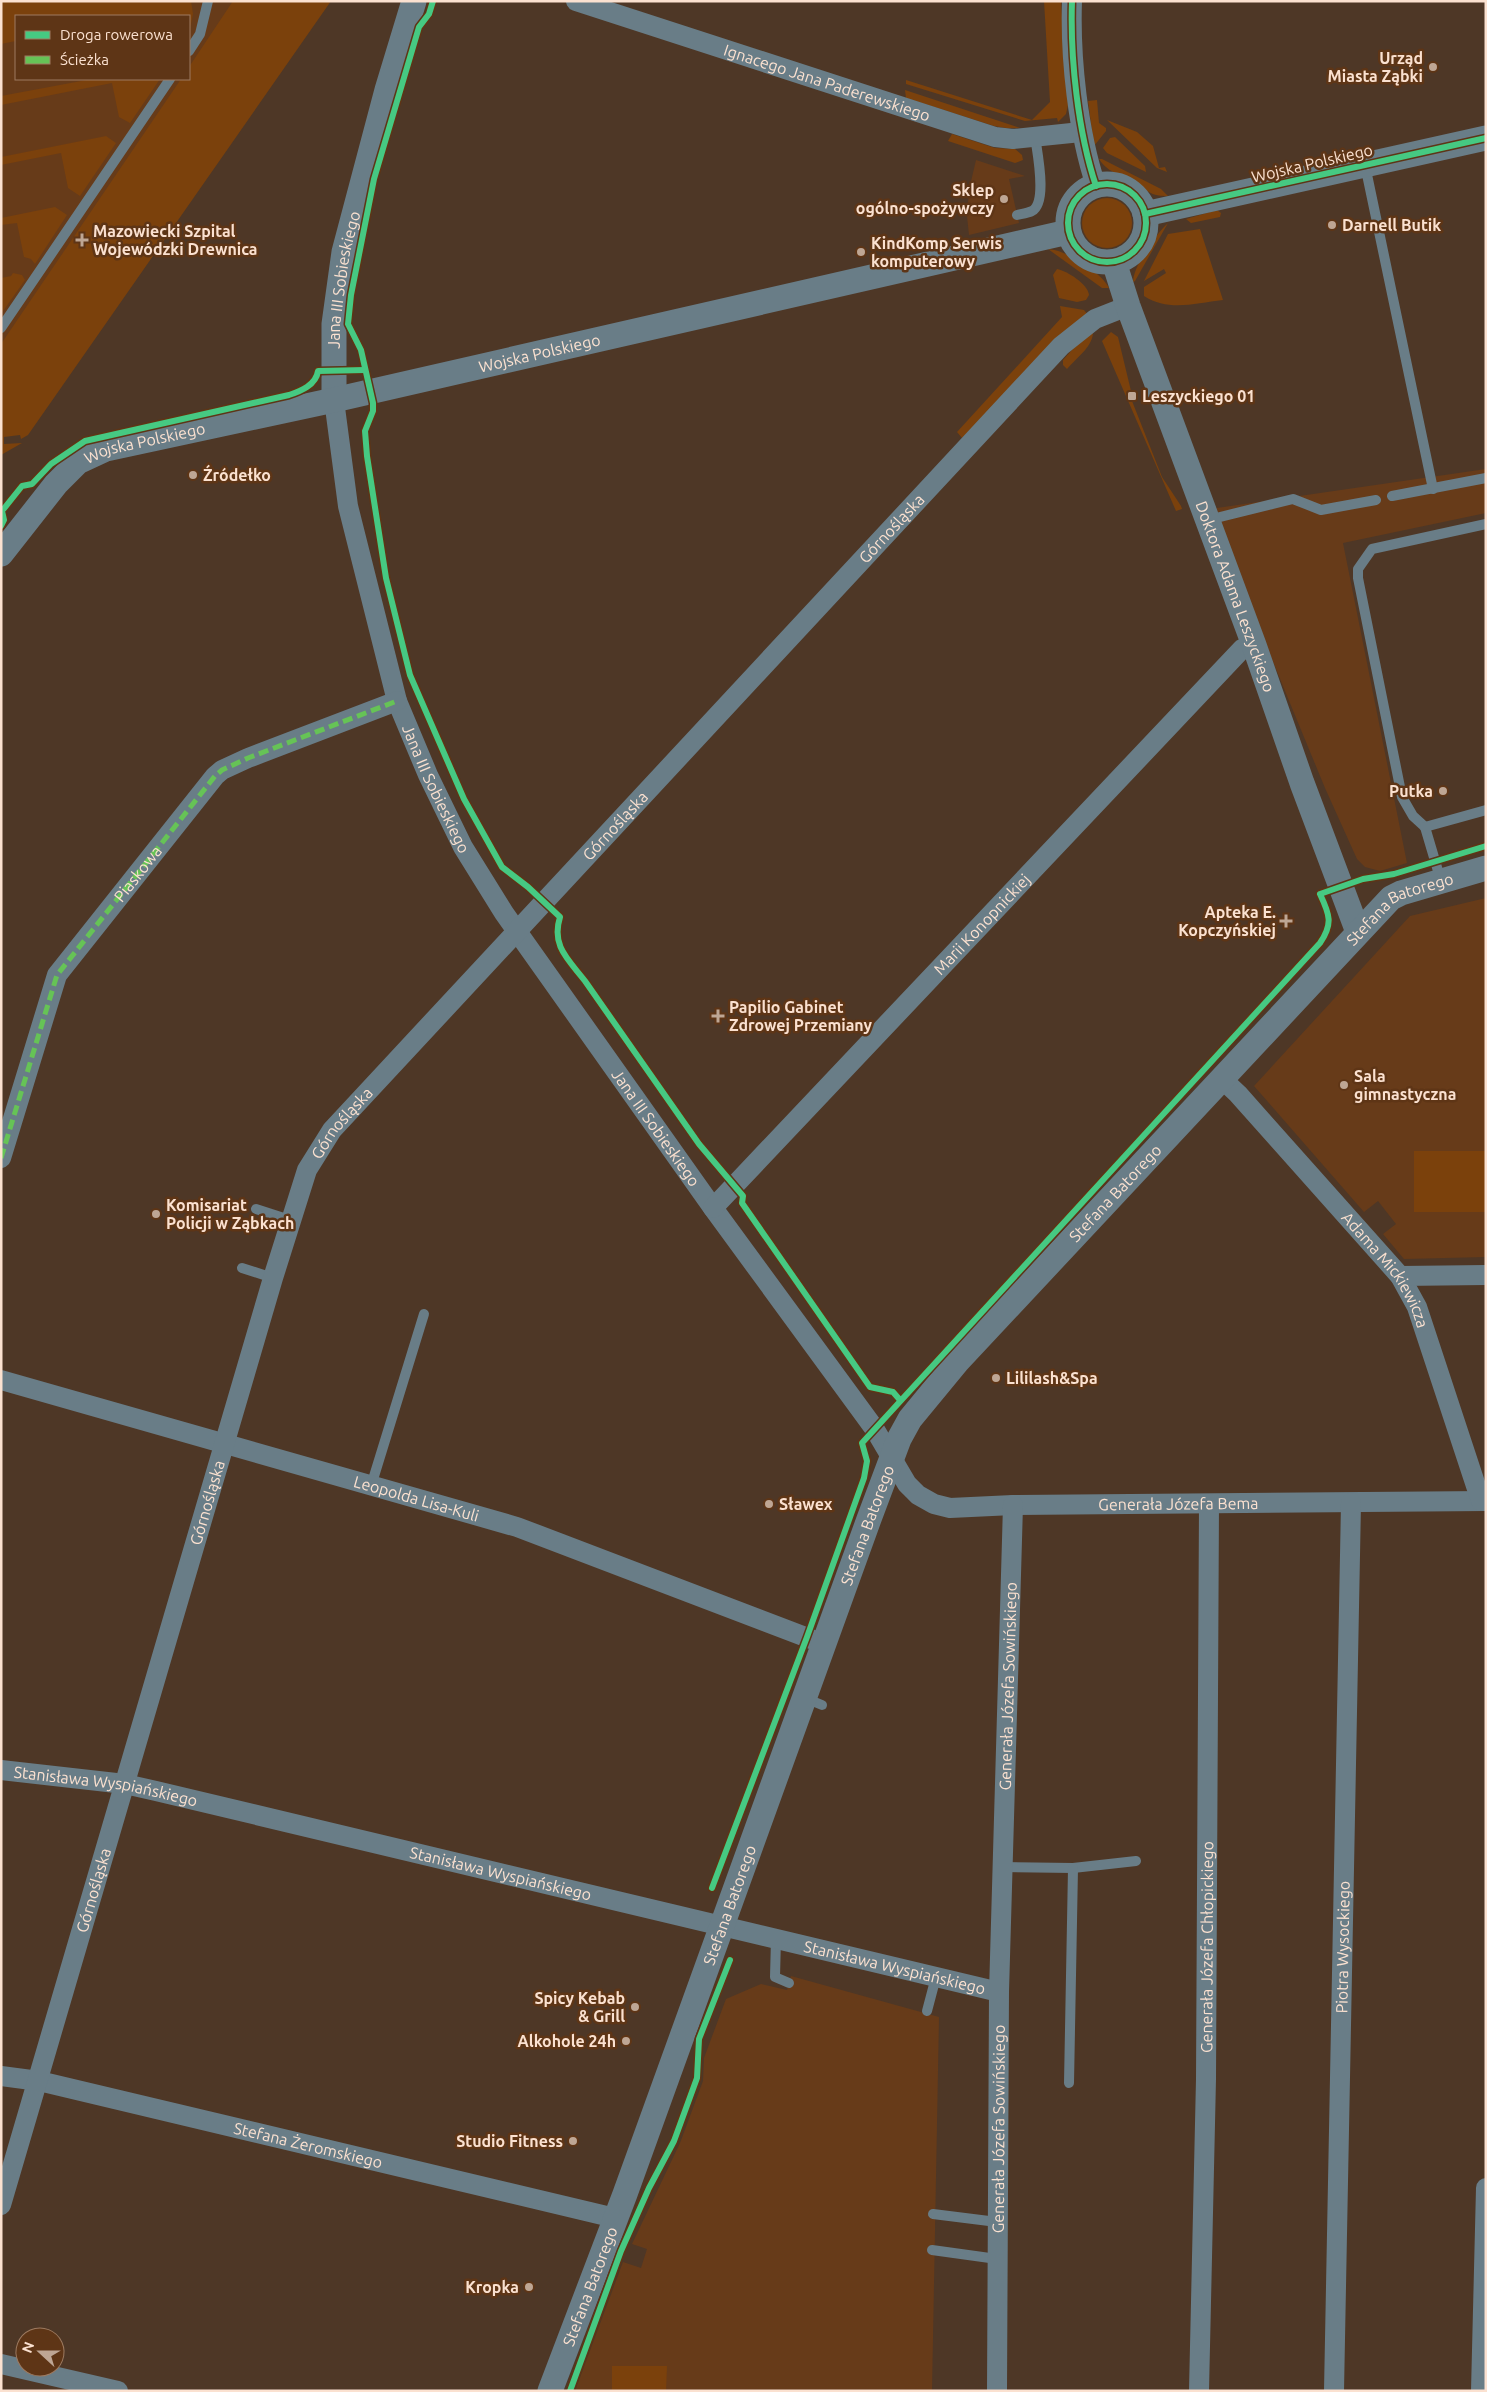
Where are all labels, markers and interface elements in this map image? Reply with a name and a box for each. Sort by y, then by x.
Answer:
legend [15,15,190,80]
text: Droga rowerowa [60,26,173,43]
street label: Ignacego Jana Paderewskiego [722,41,933,124]
place label: Urząd Miasta Ząbki [1328,49,1423,86]
text: Ścieżka [60,51,109,68]
marker: Urząd Miasta Ząbki [1427,61,1439,73]
street label: Wojska Polskiego [1250,140,1374,186]
place label: Sklep ogólno-spożywczy [856,181,994,217]
marker: Sklep ogólno-spożywczy [998,193,1010,205]
street label: Jana III Sobieskiego [325,209,363,349]
place label: Darnell Butik [1342,216,1441,234]
marker: Darnell Butik [1326,219,1338,231]
place label: Mazowiecki Szpital Wojewódzki Drewnica [93,222,257,258]
marker: Mazowiecki Szpital Wojewódzki Drewnica [75,233,89,247]
place label: KindKomp Serwis komputerowy [871,234,1002,270]
marker: KindKomp Serwis komputerowy [855,246,867,258]
street label: Wojska Polskiego [477,330,602,376]
place label: Leszyckiego 01 [1142,387,1255,405]
marker: Leszyckiego 01 [1126,390,1138,402]
street label: Wojska Polskiego [81,419,207,467]
place label: Źródełko [203,464,271,484]
marker: Źródełko [187,469,199,481]
street label: Górnośląska [855,490,928,566]
street label: Doktora Adama Leszyckiego [1192,499,1279,694]
street label: Jana III Sobieskiego [399,722,474,856]
place label: Putka [1389,782,1433,800]
marker: Putka [1437,785,1449,797]
street label: Górnośląska [579,788,651,864]
street label: Piaskowa [110,842,165,905]
street label: Stefana Batorego [1343,869,1455,949]
street label: Marii Konopnickiej [930,870,1034,978]
place label: Apteka E. Kopczyńskiej [1178,903,1276,939]
marker: Apteka E. Kopczyńskiej [1280,915,1292,927]
place label: Papilio Gabinet Zdrowej Przemiany [729,998,873,1034]
marker: Papilio Gabinet Zdrowej Przemiany [711,1009,725,1023]
street label: Jana III Sobieskiego [608,1066,704,1190]
place label: Sala gimnastyczna [1354,1067,1456,1103]
marker: Sala gimnastyczna [1338,1079,1350,1091]
street label: Górnośląska [307,1083,376,1162]
street label: Stefana Batorego [1065,1141,1165,1245]
place label: Komisariat Policji w Ząbkach [166,1196,294,1233]
marker: Komisariat Policji w Ząbkach [150,1208,162,1220]
street label: Adama Mickiewicza [1338,1208,1432,1330]
place label: Lililash&Spa [1006,1369,1098,1387]
marker: Lililash&Spa [990,1372,1002,1384]
street label: Górnośląska [186,1458,228,1547]
street label: Stefana Batorego [837,1463,897,1588]
street label: Leopolda Lisa-Kuli [352,1472,481,1525]
street label: Generała Józefa Bema [1098,1494,1259,1513]
place label: Sławex [779,1495,833,1513]
marker: Sławex [763,1498,775,1510]
street label: Generała Józefa Sowińskiego [996,1582,1020,1791]
street label: Stanisława Wyspiańskiego [13,1763,199,1810]
street label: Generała Józefa Chłopickiego [1197,1841,1216,2053]
street label: Stanisława Wyspiańskiego [408,1843,593,1904]
street label: Stefana Batorego [699,1843,759,1968]
street label: Górnośląska [72,1846,114,1935]
street label: Piotra Wysockiego [1332,1881,1353,2014]
street label: Stanisława Wyspiańskiego [802,1937,987,1997]
place label: Spicy Kebab & Grill [534,1989,625,2025]
marker: Spicy Kebab & Grill [629,2001,641,2013]
street label: Generała Józefa Sowińskiego [989,2025,1008,2233]
place label: Alkohole 24h [518,2032,616,2050]
marker: Alkohole 24h [620,2035,632,2047]
street label: Stefana Żeromskiego [232,2119,384,2171]
place label: Studio Fitness [456,2132,563,2150]
marker: Studio Fitness [567,2135,579,2147]
street label: Stefana Batorego [559,2224,621,2349]
place label: Kropka [465,2278,519,2296]
marker: Kropka [523,2281,535,2293]
north arrow [15,2327,65,2377]
text: N [19,2340,37,2355]

